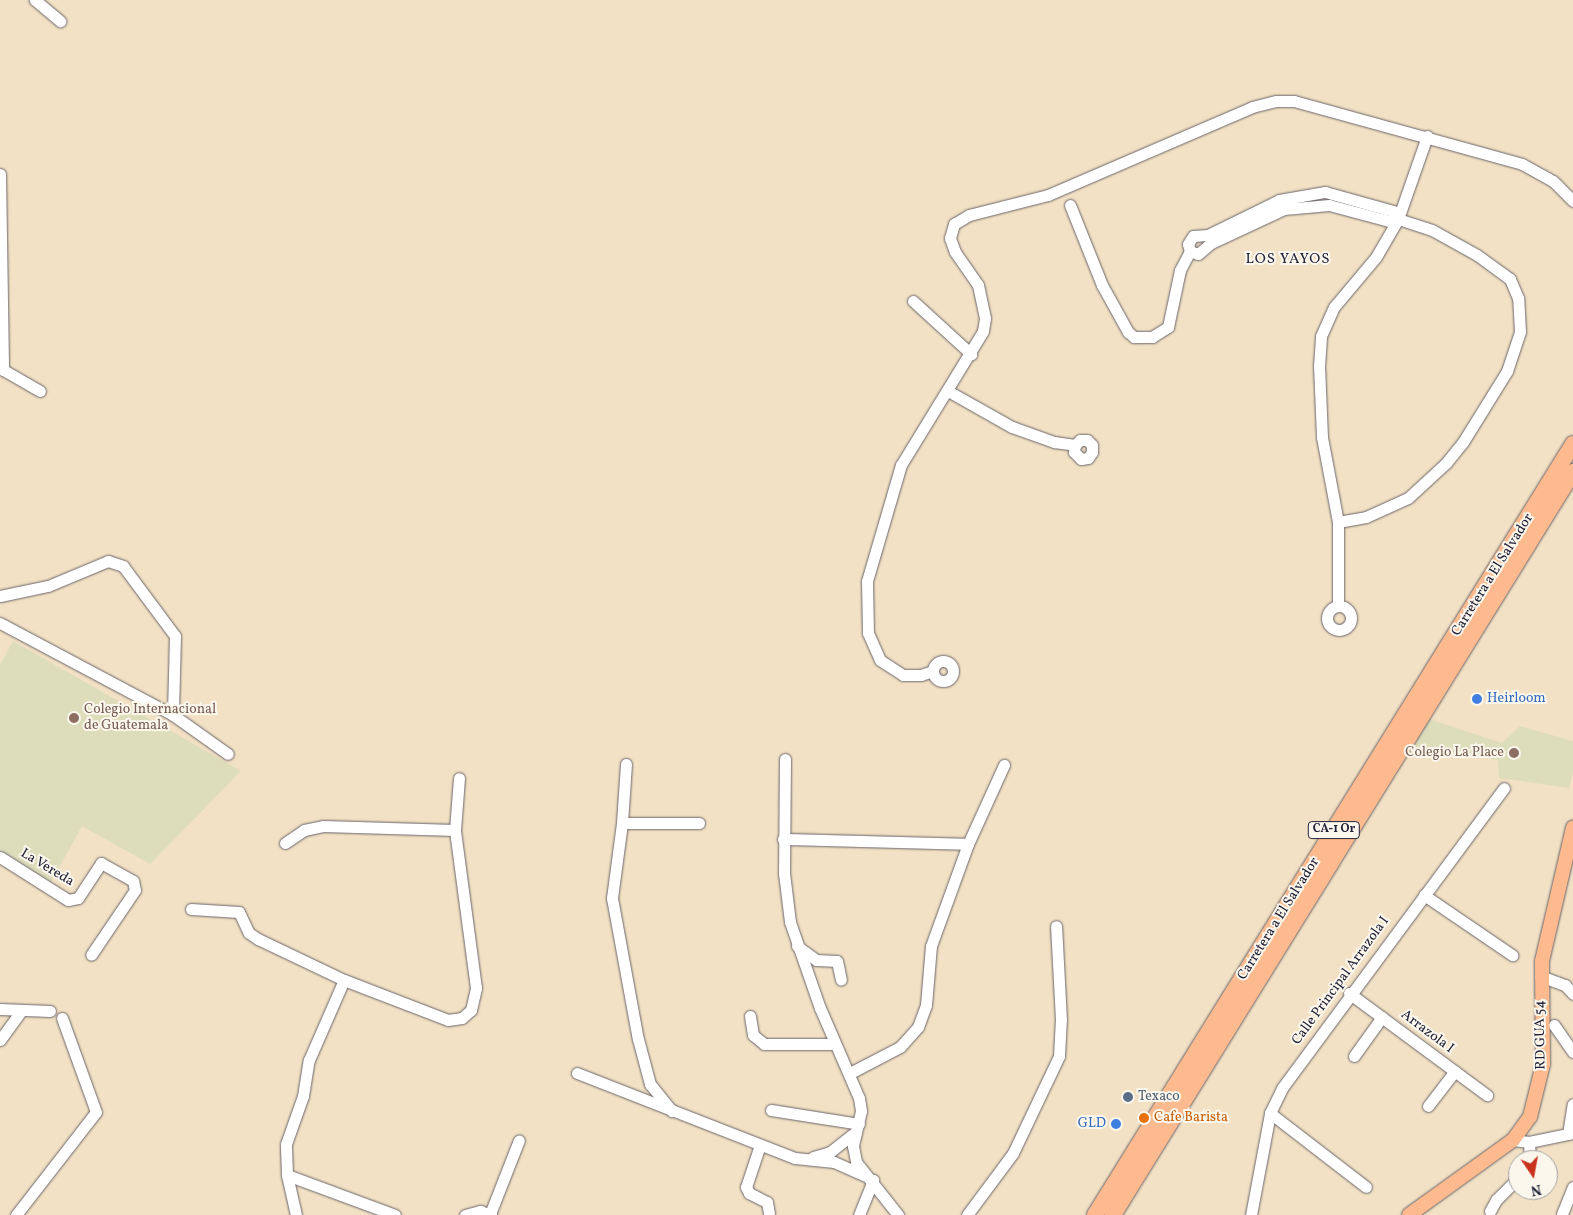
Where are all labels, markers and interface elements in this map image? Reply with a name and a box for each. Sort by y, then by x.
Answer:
district label: LOS YAYOS [1244,251,1332,269]
street label: Carretera a El Salvador [1448,511,1538,639]
place label: Heirloom [1487,691,1546,707]
marker: Heirloom [1471,693,1483,705]
place label: Colegio Internacional de Guatemala [84,702,216,734]
marker: Colegio Internacional de Guatemala [68,712,80,724]
place label: Colegio La Place [1405,745,1504,761]
marker: Colegio La Place [1508,747,1520,759]
road number: CA-1 Or [1308,820,1360,840]
street label: La Vereda [17,845,77,891]
street label: Carretera a El Salvador [1234,855,1324,983]
street label: Calle Principal Arrazola I [1289,913,1393,1049]
street label: RD GUA 54 [1532,1000,1550,1070]
street label: Arrazola I [1397,1007,1457,1057]
place label: Texaco [1138,1089,1180,1105]
marker: Texaco [1122,1091,1134,1103]
place label: Cafe Barista [1154,1110,1228,1126]
marker: Cafe Barista [1138,1112,1150,1124]
place label: GLD [1078,1116,1106,1132]
marker: GLD [1110,1118,1122,1130]
north arrow [1508,1150,1558,1200]
text: N [1529,1179,1543,1200]

